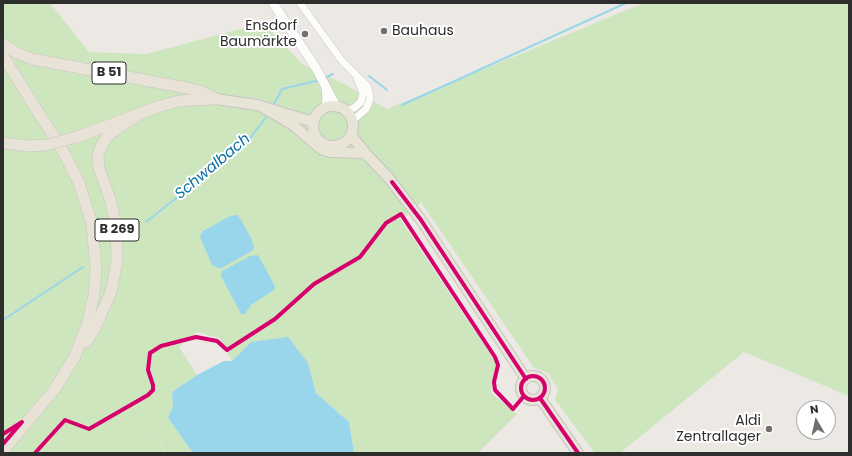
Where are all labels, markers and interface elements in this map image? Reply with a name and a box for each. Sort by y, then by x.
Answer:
place label: Ensdorf Baumärkte [220,18,297,50]
place label: Bauhaus [392,23,454,39]
marker: Bauhaus [379,26,389,36]
marker: Ensdorf Baumärkte [300,29,310,39]
road number: B 51 [92,62,126,84]
water label: Schwalbach [172,130,254,204]
road number: B 269 [95,219,139,241]
north arrow [796,400,836,440]
text: N [809,401,820,418]
place label: Aldi Zentrallager [676,413,761,446]
marker: Aldi Zentrallager [764,424,774,434]

